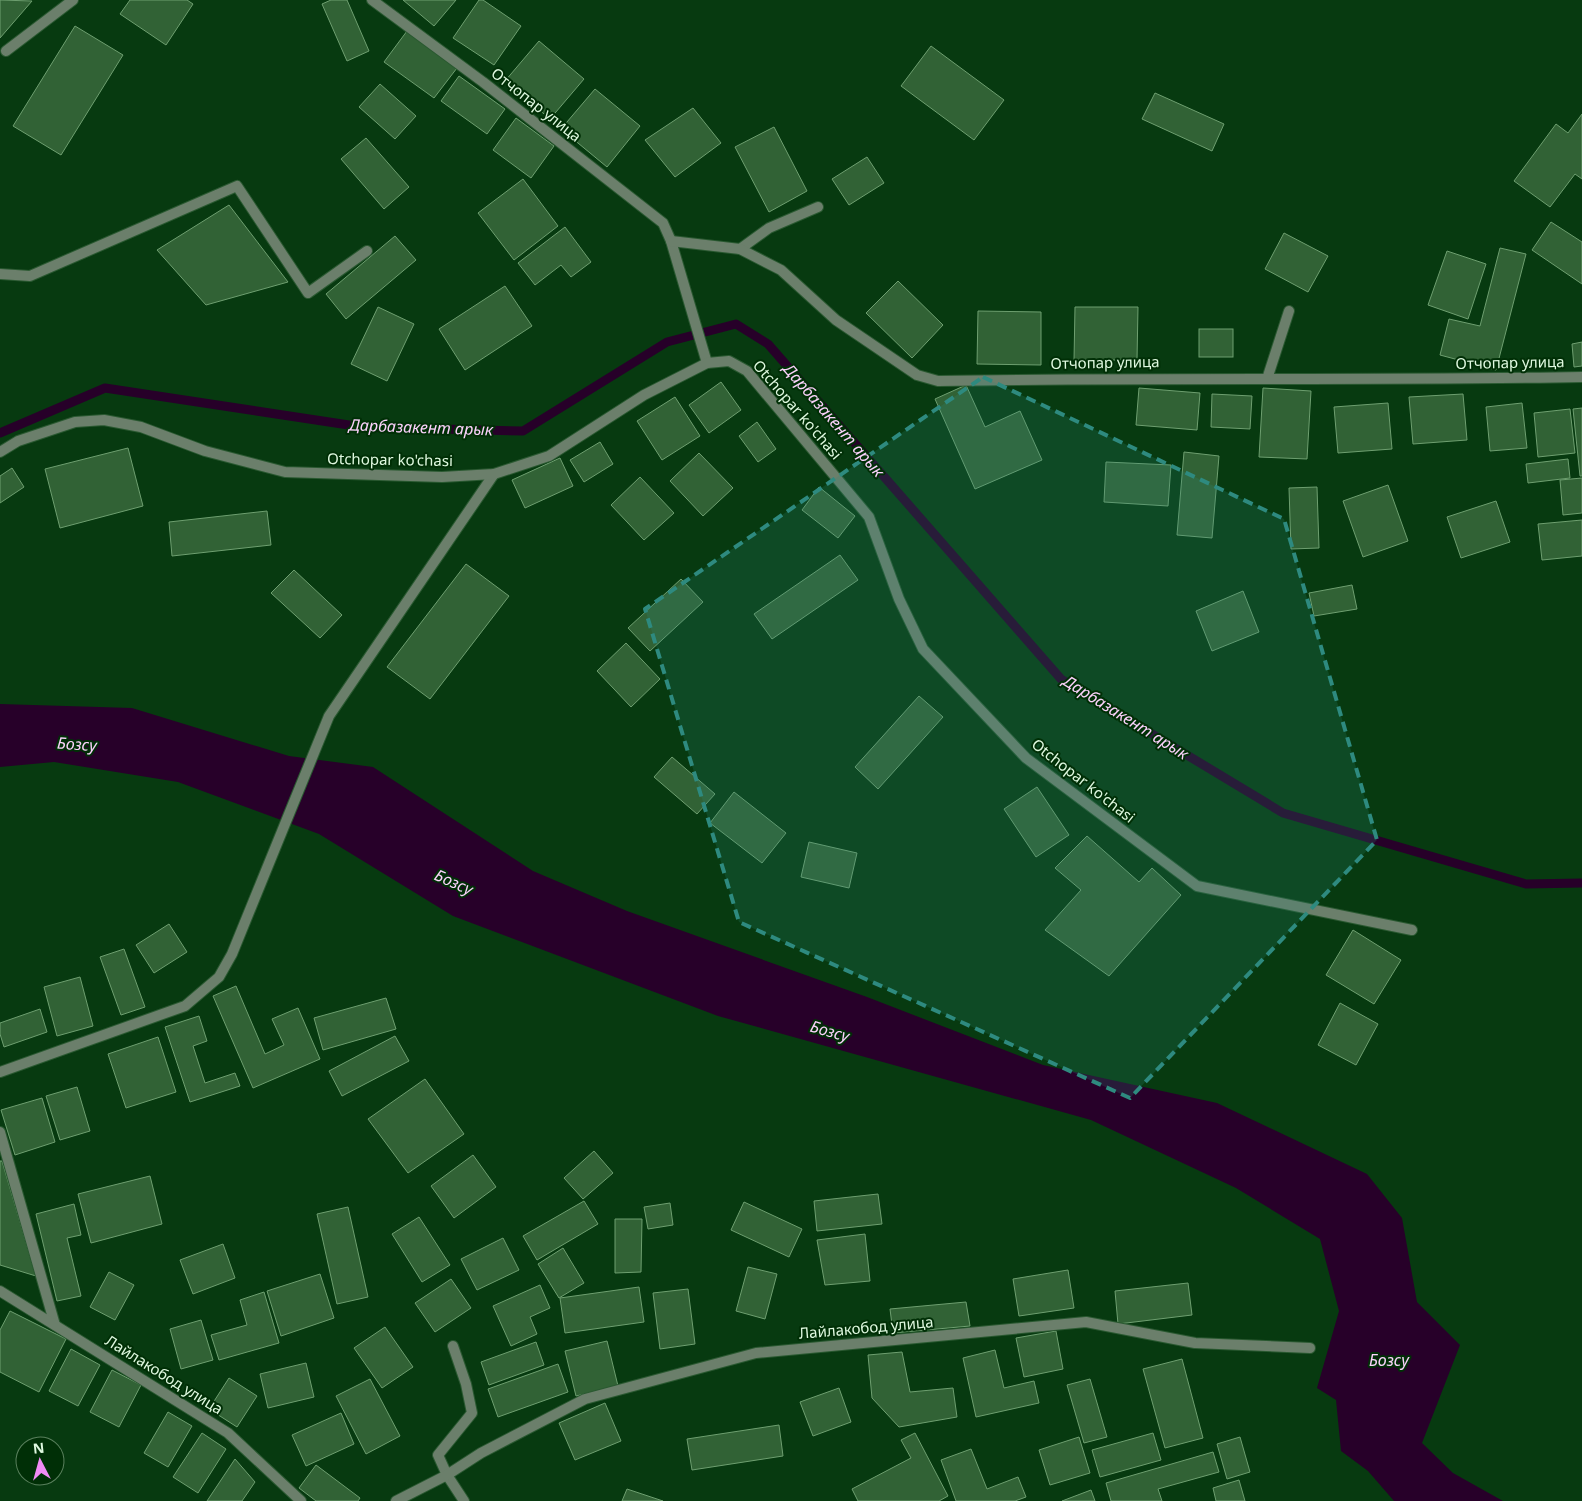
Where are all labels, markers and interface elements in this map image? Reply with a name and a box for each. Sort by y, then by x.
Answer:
street label: Отчопар улица [487,63,586,146]
street label: Отчопар улица [1050,351,1160,373]
street label: Отчопар улица [1455,351,1565,373]
street label: Otchopar ko'chasi [749,355,847,463]
water label: Дарбазакент арык [777,357,890,482]
water label: Дарбазакент арык [347,413,494,441]
street label: Otchopar ko'chasi [327,448,453,470]
water label: Дарбазакент арык [1057,668,1194,765]
water label: Бозсу [56,732,99,756]
street label: Otchopar ko'chasi [1028,734,1139,827]
water label: Бозсу [431,864,478,901]
water label: Бозсу [808,1015,853,1047]
street label: Лайлакобод улица [798,1311,934,1343]
street label: Лайлакобод улица [102,1330,227,1418]
water label: Бозсу [1369,1349,1410,1371]
north arrow [15,1436,65,1486]
text: N [32,1438,45,1458]

